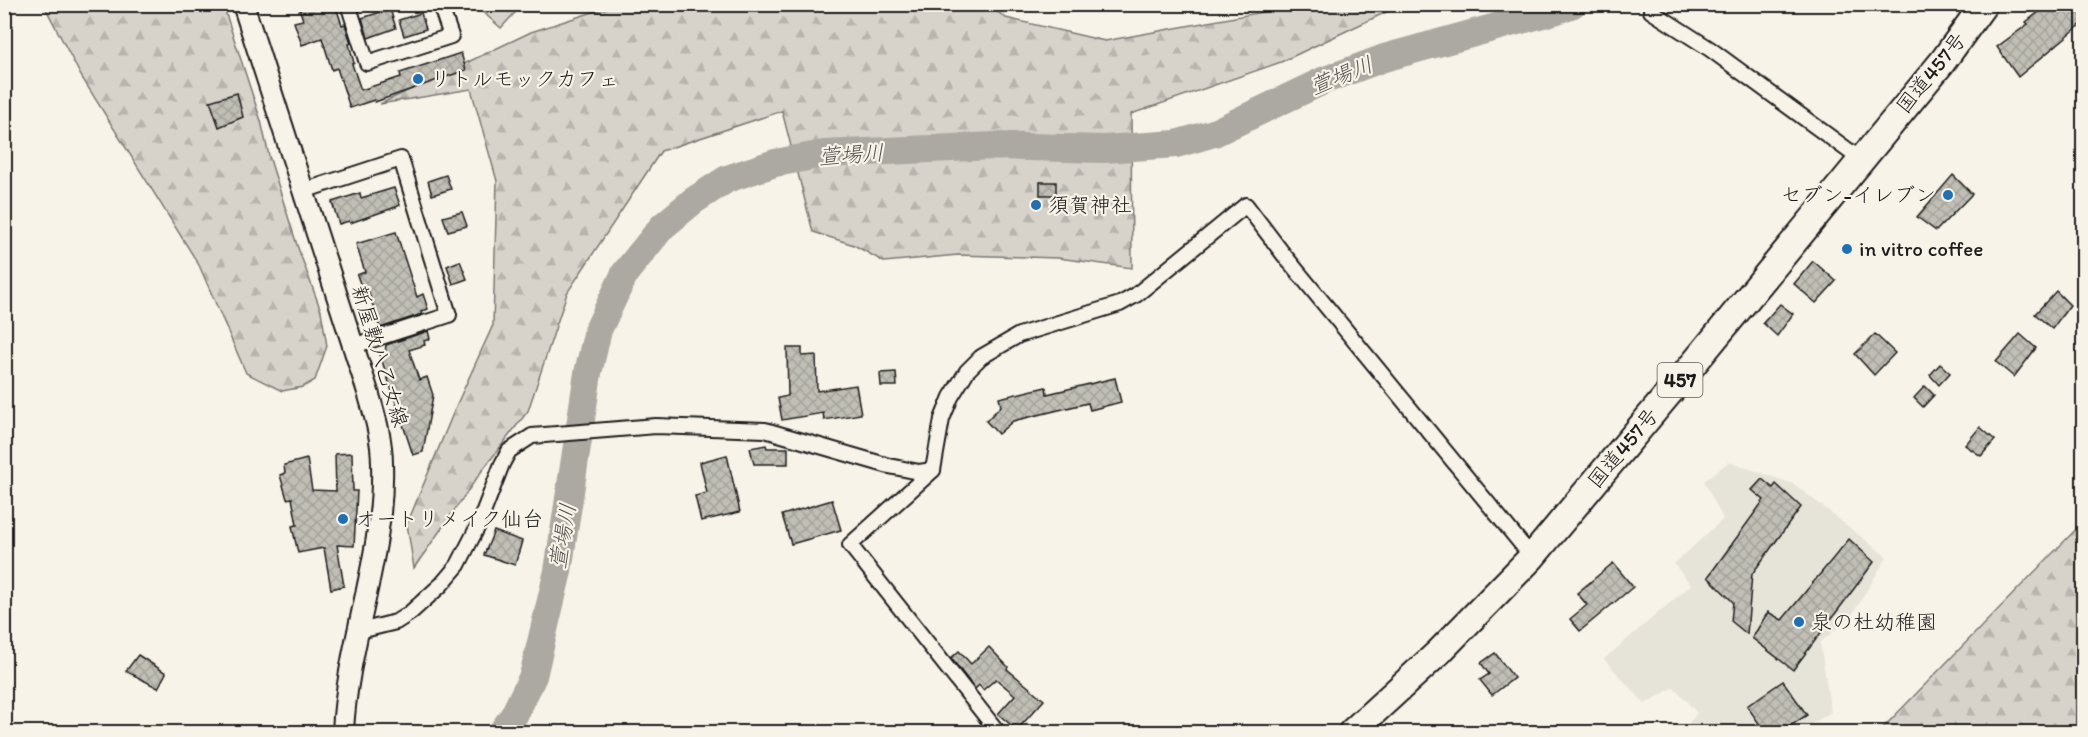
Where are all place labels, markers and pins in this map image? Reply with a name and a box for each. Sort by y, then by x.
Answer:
place label: リトルモックカフェ [430,66,619,91]
marker: リトルモックカフェ [411,72,425,86]
place label: セブン-イレブン [1781,182,1936,207]
marker: セブン-イレブン [1941,188,1955,202]
place label: 須賀神社 [1048,192,1132,217]
marker: 須賀神社 [1029,198,1043,212]
place label: in vitro coffee [1859,236,1983,261]
marker: in vitro coffee [1840,242,1854,256]
place label: オートリメイク仙台 [355,506,543,531]
marker: オートリメイク仙台 [336,512,350,526]
place label: 泉の杜幼稚園 [1811,609,1937,634]
marker: 泉の杜幼稚園 [1792,615,1806,629]

